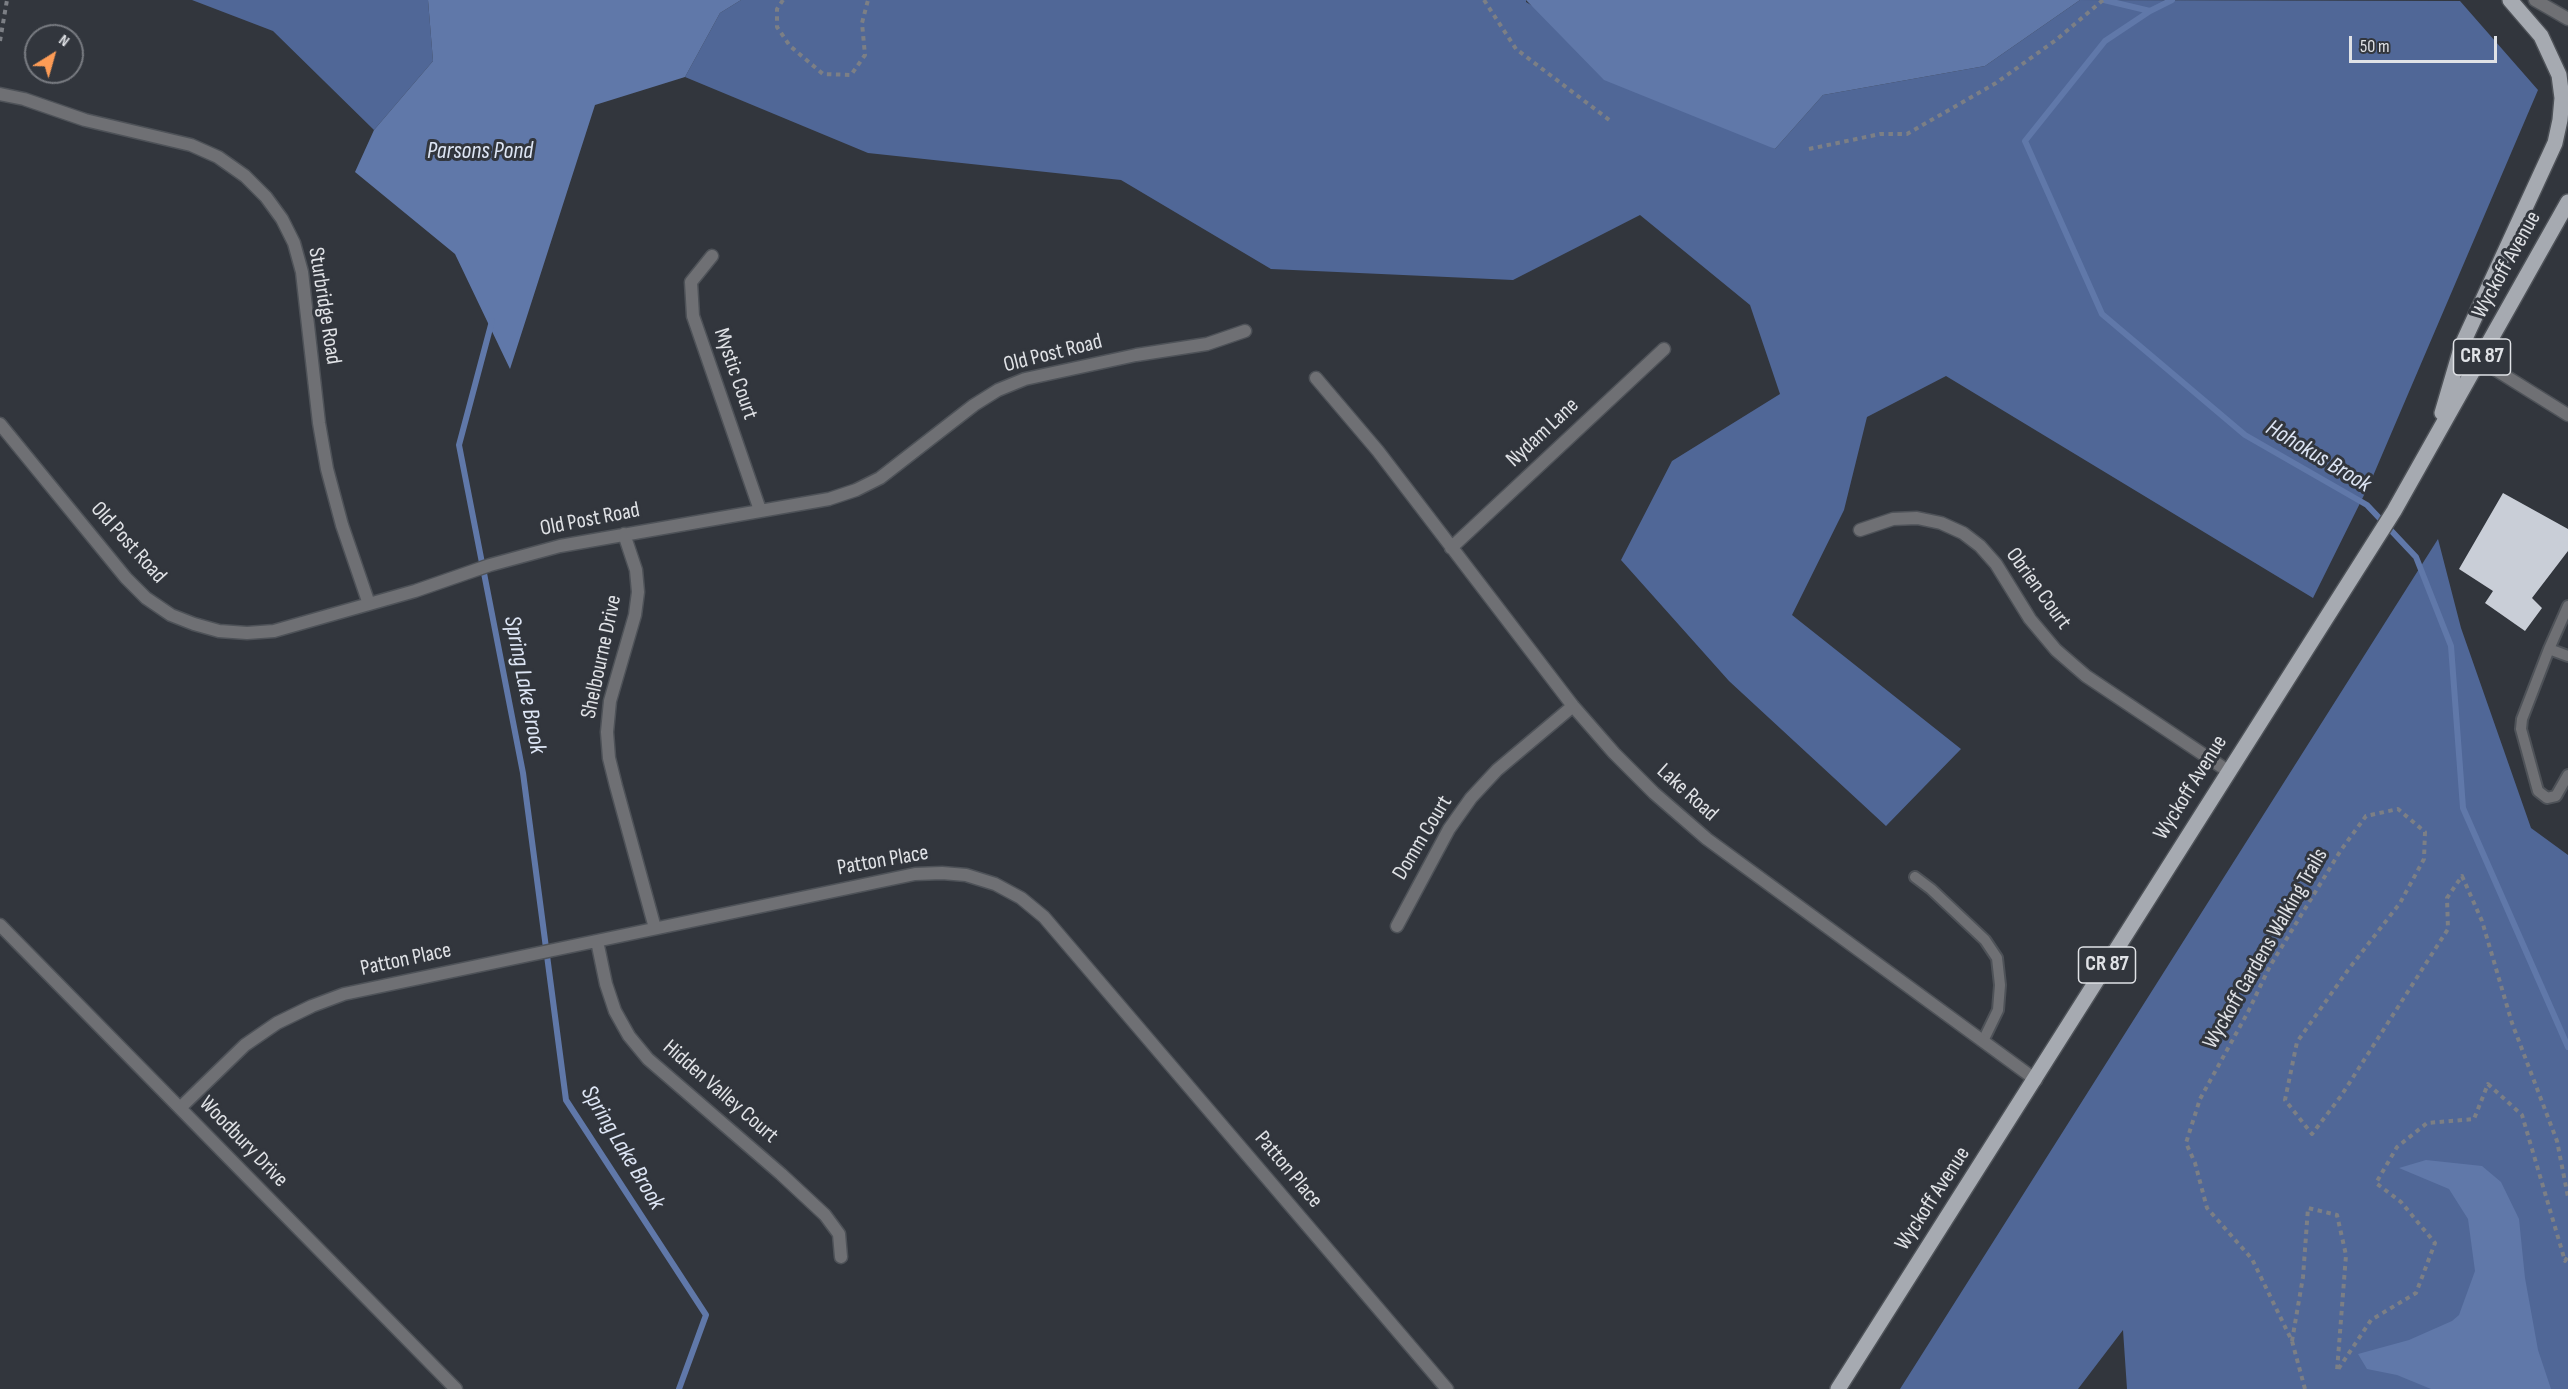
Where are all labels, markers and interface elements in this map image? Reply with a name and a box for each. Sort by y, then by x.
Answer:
north arrow [24,24,84,84]
scale bar [2352,24,2500,62]
text: N [55,31,73,51]
text: 50 m [2360,36,2390,57]
water label: Parsons Pond [427,138,533,166]
street label: Wyckoff Avenue [2467,207,2547,323]
street label: Sturbridge Road [302,246,346,366]
street label: Mystic Court [707,325,763,423]
street label: Old Post Road [1001,329,1105,379]
road number: CR 87 [2454,339,2510,375]
street label: Nydam Lane [1501,393,1585,473]
water label: Hohokus Brook [2260,414,2376,500]
street label: Old Post Road [84,497,172,589]
street label: Old Post Road [538,497,642,543]
street label: Obrien Court [2000,543,2076,635]
street label: Shelbourne Drive [576,593,628,721]
water label: Spring Lake Brook [497,614,551,756]
street label: Wyckoff Avenue [2148,731,2234,845]
street label: Lake Road [1651,759,1723,827]
street label: Domm Court [1388,791,1458,885]
street label: Patton Place [835,840,931,882]
street label: Wyckoff Gardens Walking Trails [2198,844,2334,1054]
street label: Patton Place [358,938,454,982]
road number: CR 87 [2078,947,2136,983]
street label: Hidden Valley Court [657,1035,783,1149]
water label: Spring Lake Brook [574,1081,670,1215]
street label: Woodbury Drive [193,1091,293,1193]
street label: Patton Place [1248,1126,1328,1214]
street label: Wyckoff Avenue [1890,1142,1976,1256]

